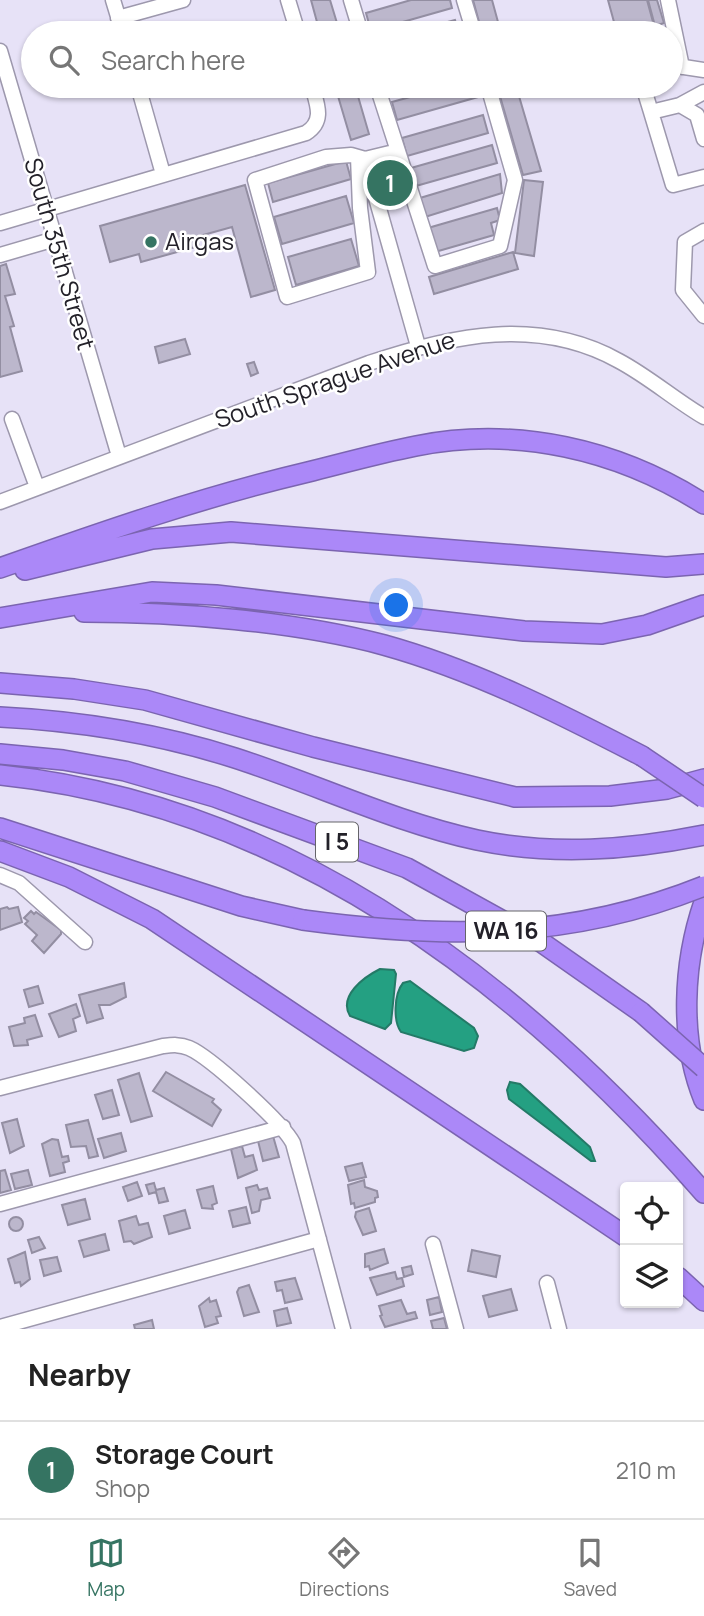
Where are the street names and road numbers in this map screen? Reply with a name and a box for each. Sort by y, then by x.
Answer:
street label: South 35th Street [17,154,104,353]
street label: South Sprague Avenue [210,322,459,435]
road number: I 5 [316,822,358,862]
road number: WA 16 [466,912,546,950]

